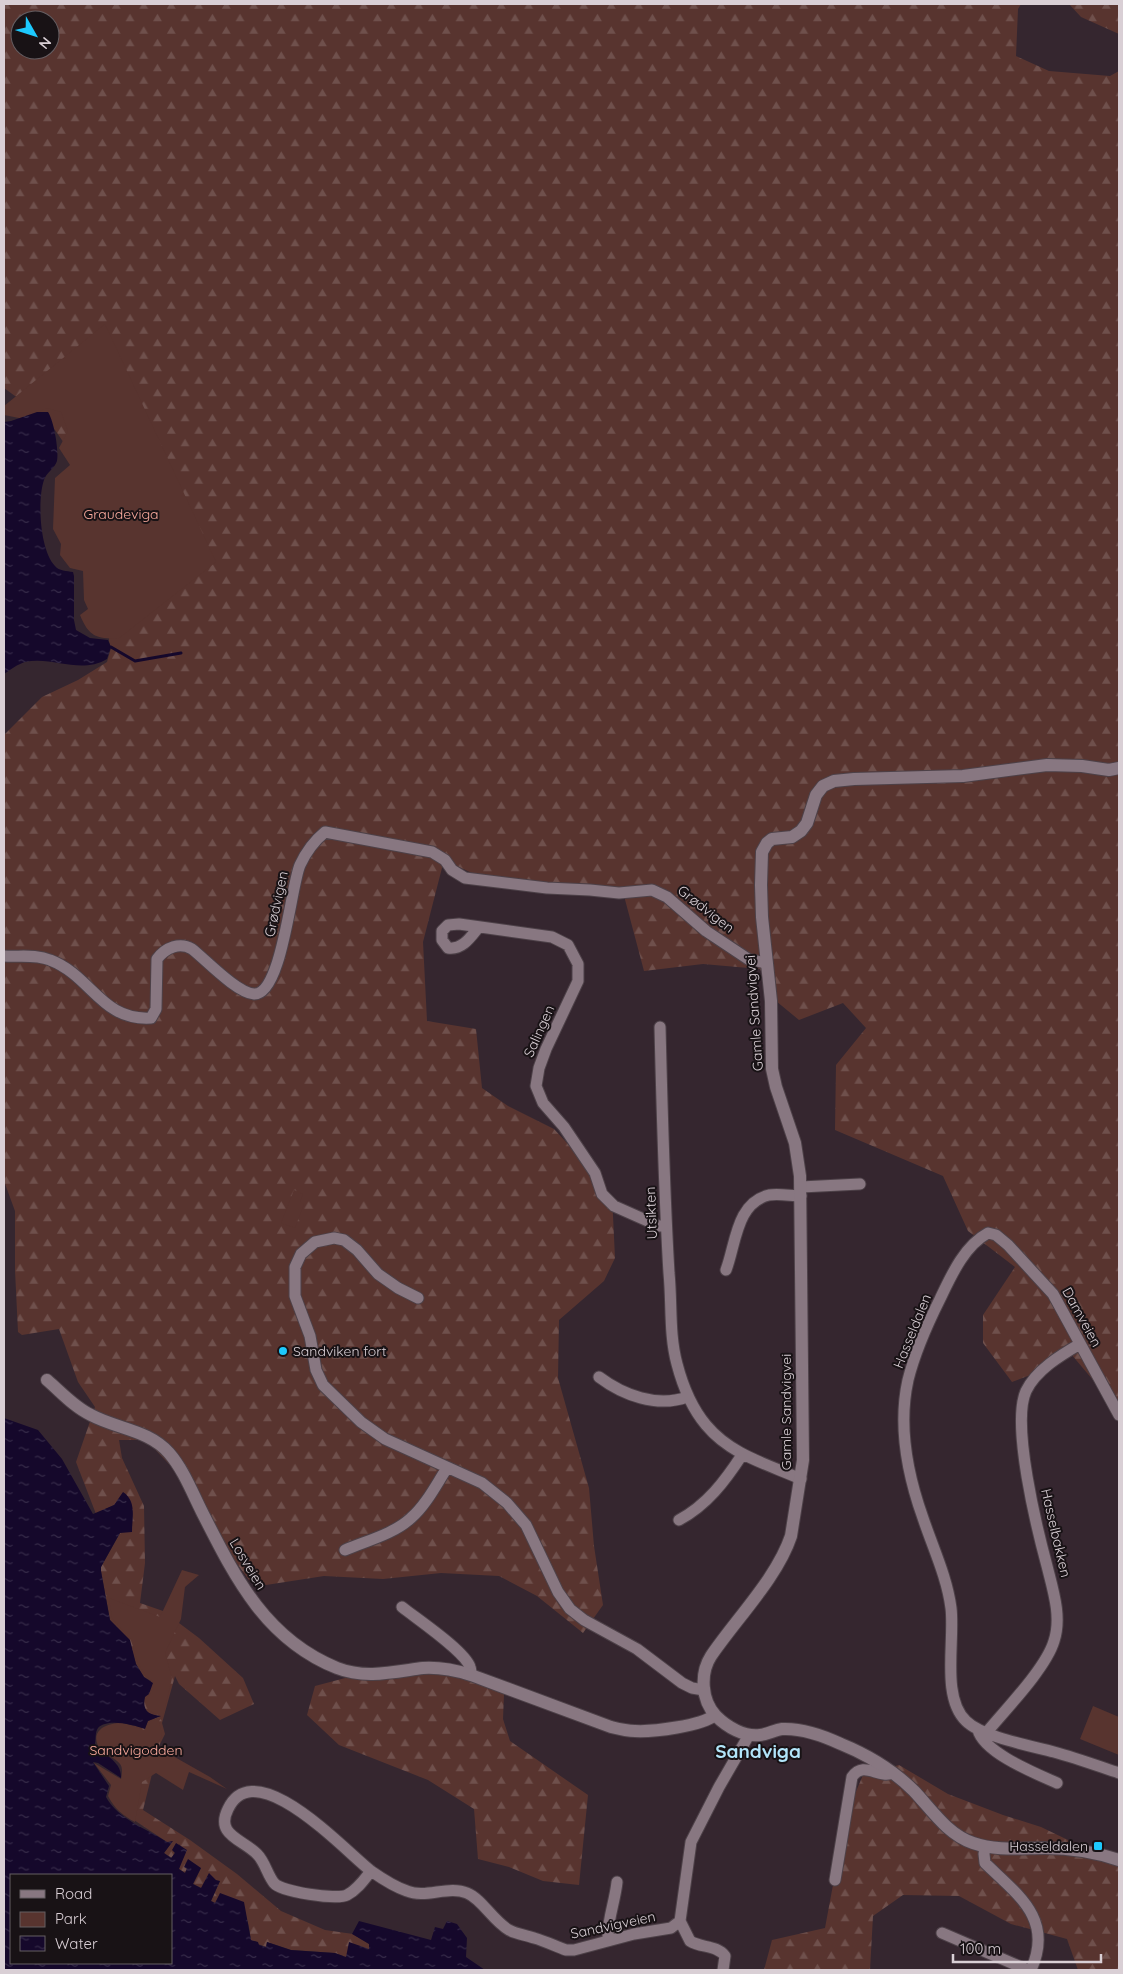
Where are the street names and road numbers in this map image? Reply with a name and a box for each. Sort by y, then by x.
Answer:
street label: Grødvigen [260,869,292,939]
street label: Grødvigen [674,881,738,937]
street label: Gamle Sandvigvei [741,954,767,1072]
street label: Salingen [520,1002,558,1060]
street label: Utsikten [641,1186,661,1240]
street label: Damveien [1058,1284,1106,1350]
street label: Hasseldalen [889,1291,935,1371]
street label: Gamle Sandvigvei [777,1354,795,1470]
street label: Hasselbakken [1037,1487,1075,1579]
street label: Losveien [226,1535,270,1593]
street label: Sandvigveien [569,1907,657,1943]

